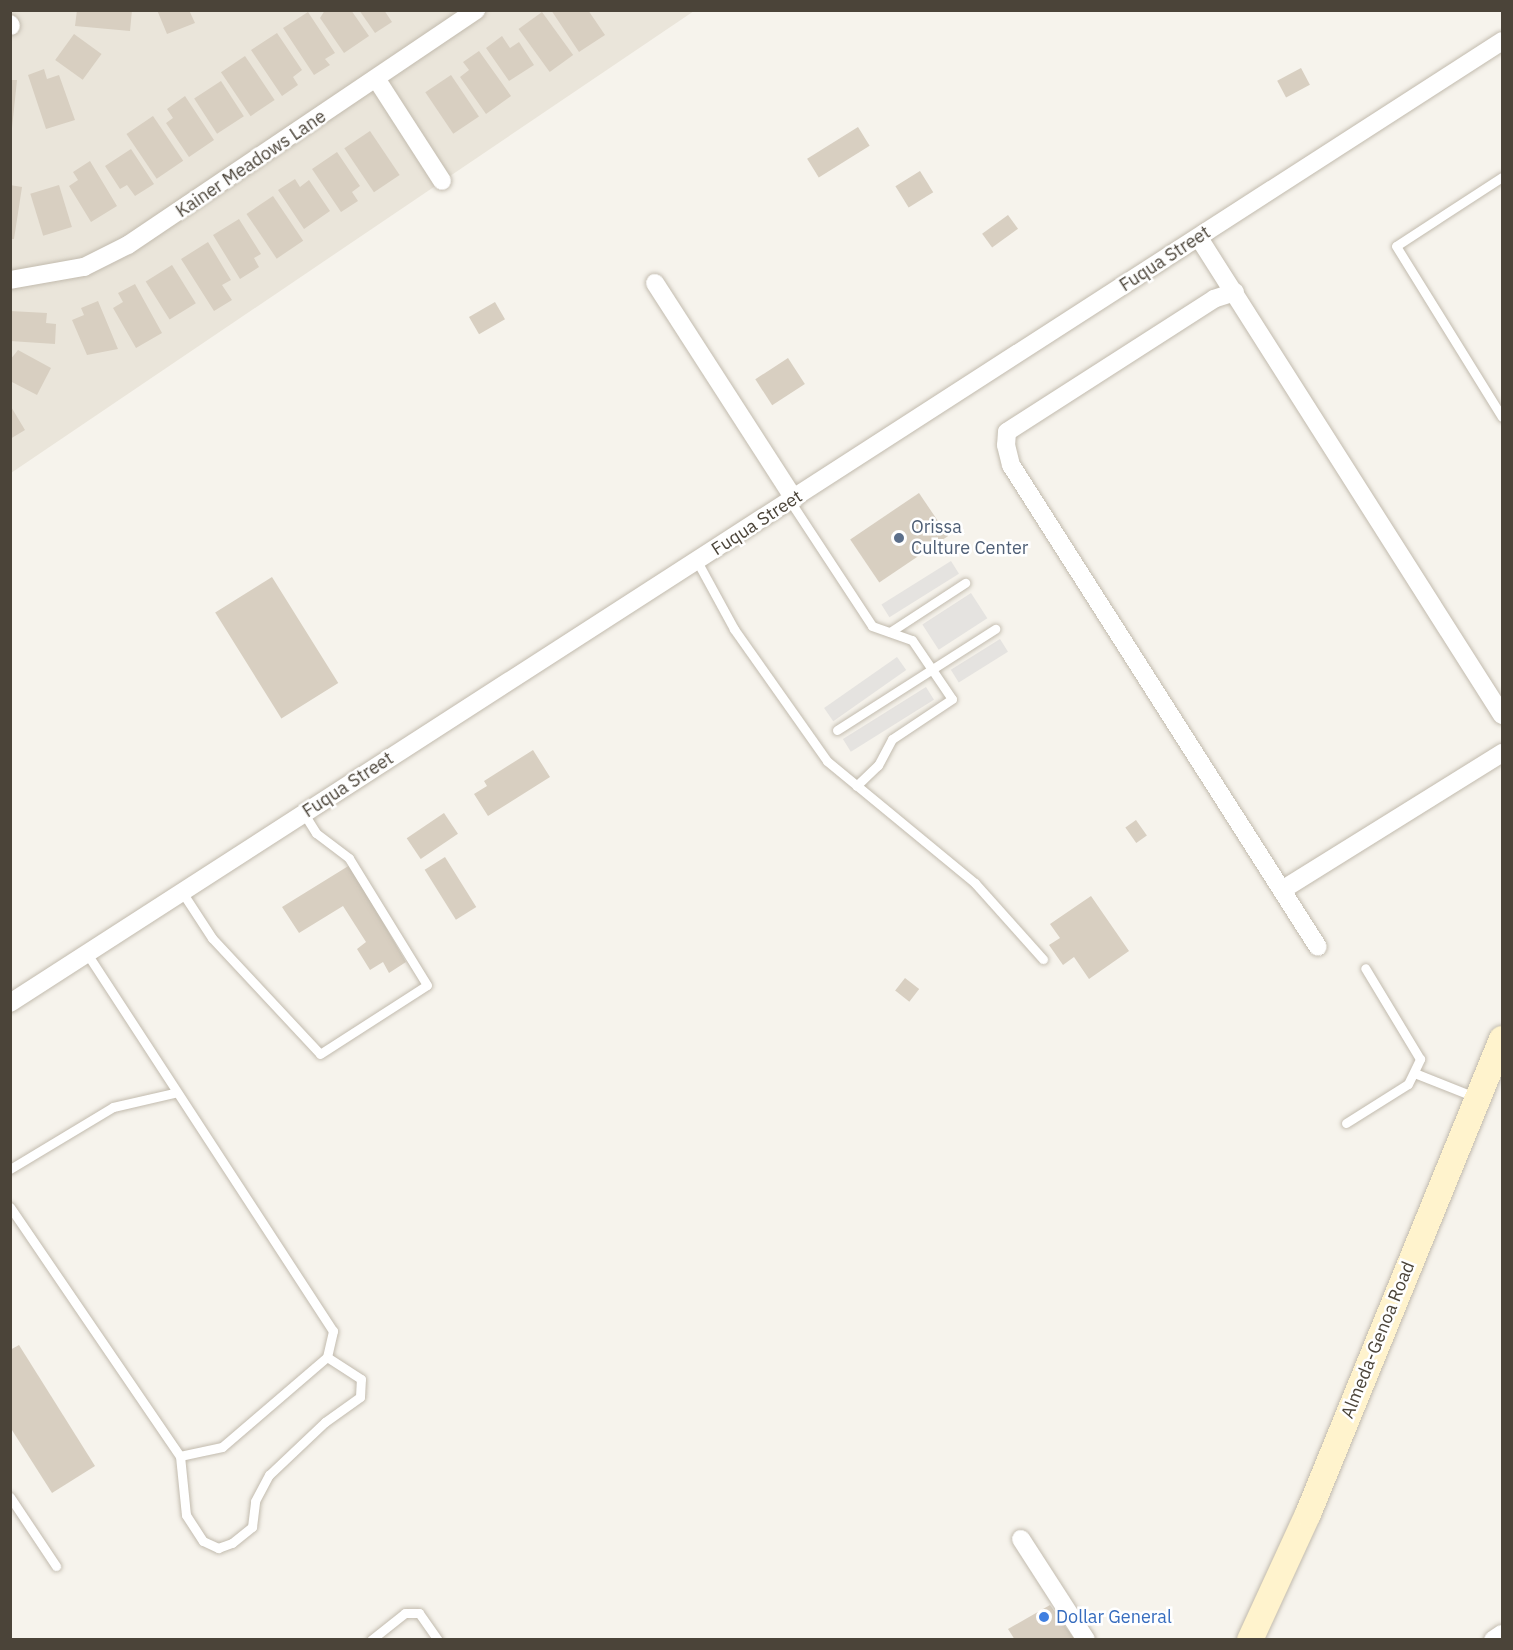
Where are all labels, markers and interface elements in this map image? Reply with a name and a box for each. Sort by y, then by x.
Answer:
street label: Kainer Meadows Lane [172,106,330,222]
street label: Fuqua Street [1116,222,1214,296]
street label: Fuqua Street [708,486,806,560]
place label: Orissa Culture Center [911,517,1028,560]
marker: Orissa Culture Center [892,531,906,545]
street label: Fuqua Street [299,748,397,822]
street label: Almeda-Genoa Road [1337,1258,1419,1422]
place label: Dollar General [1056,1606,1172,1628]
marker: Dollar General [1037,1610,1051,1624]

